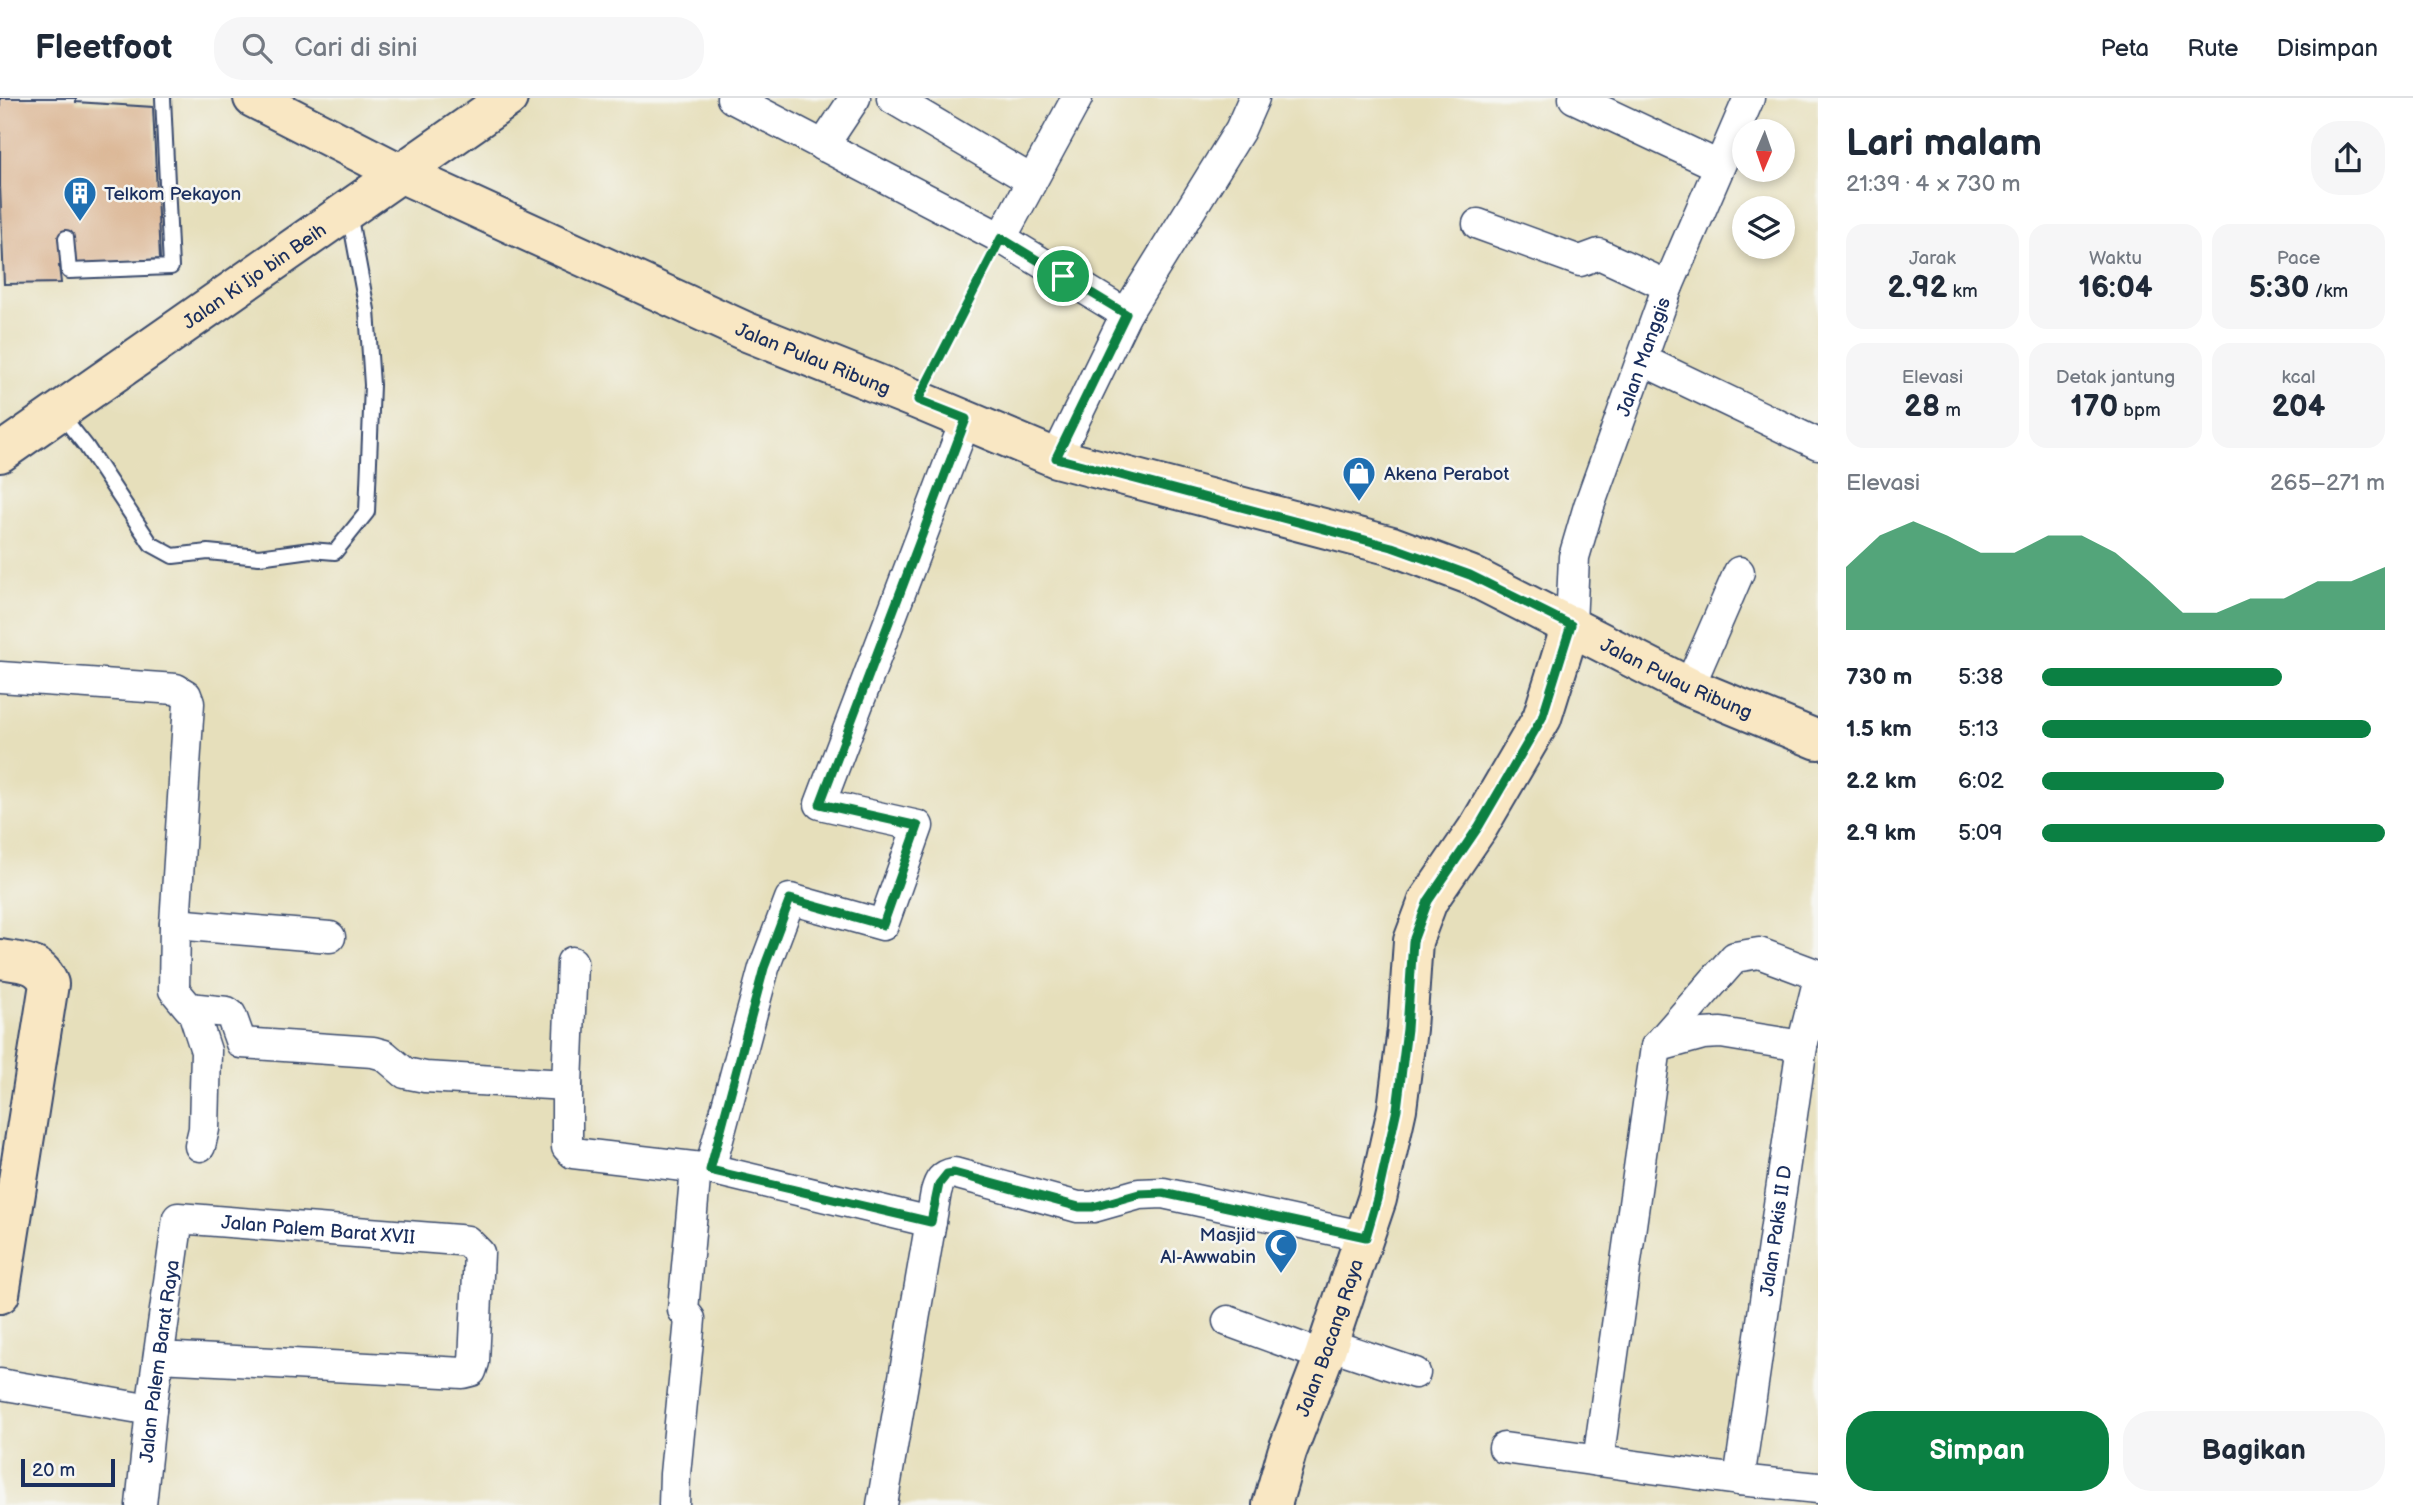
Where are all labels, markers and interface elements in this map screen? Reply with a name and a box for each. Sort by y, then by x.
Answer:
search box [214,17,704,80]
text: Fleetfoot [35,28,172,68]
icon: search [238,29,276,67]
text: Cari di sini [294,33,418,64]
text: Peta [2101,34,2149,63]
text: Rute [2187,34,2239,63]
text: Disimpan [2277,34,2378,63]
north arrow [1732,119,1796,182]
map controls [1732,119,1795,259]
text: Lari malam [1846,121,2042,166]
button: share [2311,121,2385,195]
text: 21:39 · 4 × 730 m [1846,170,2021,198]
building icon: Telkom Pekayon [61,174,99,223]
place label: Telkom Pekayon [104,183,241,206]
button: layers [1732,196,1795,259]
street label: Jalan Ki Ijo bin Beih [179,219,331,335]
pin [1033,246,1093,306]
text: Jarak [1909,247,1956,270]
text: Waktu [2089,247,2142,270]
text: Pace [2277,247,2320,270]
icon: arrive [1044,257,1082,295]
text: 2.92 [1887,270,1947,306]
text: 16:04 [2078,270,2153,306]
text: 5:30 [2249,270,2309,306]
text: km [1947,280,1978,303]
text: /km [2309,280,2348,303]
street label: Jalan Manggis [1612,294,1676,420]
street label: Jalan Pulau Ribung [731,318,894,401]
text: Elevasi [1902,366,1963,389]
text: Detak jantung [2056,366,2175,389]
text: kcal [2281,366,2316,389]
text: 28 [1904,389,1940,425]
text: 170 [2070,389,2118,425]
text: 204 [2272,389,2325,425]
text: m [1940,399,1961,422]
text: bpm [2118,399,2161,422]
shop icon: Akena Perabot [1340,454,1378,503]
place label: Akena Perabot [1384,463,1509,486]
text: Elevasi [1846,469,1920,497]
text: 265–271 m [2270,469,2385,497]
street label: Jalan Pulau Ribung [1596,634,1755,725]
text: 730 m [1846,663,1912,691]
text: 5:38 [1958,663,2003,691]
text: 1.5 km [1846,715,1912,743]
text: 5:13 [1958,715,1999,743]
text: 2.2 km [1846,767,1917,795]
text: 6:02 [1958,767,2004,795]
text: 2.9 km [1846,819,1916,847]
text: 5:09 [1958,819,2003,847]
street label: Jalan Pakis II D [1756,1164,1798,1298]
street label: Jalan Palem Barat XVII [220,1211,416,1250]
place label: Masjid Al-Awwabin [1160,1224,1256,1269]
mosque icon: Masjid Al-Awwabin [1262,1226,1300,1275]
street label: Jalan Bacang Raya [1292,1256,1369,1420]
street label: Jalan Palem Barat Raya [136,1258,185,1464]
button: Simpan [1846,1411,2109,1491]
button: Bagikan [2123,1411,2385,1491]
scale bar [21,1456,116,1488]
text: 20 m [32,1459,75,1482]

